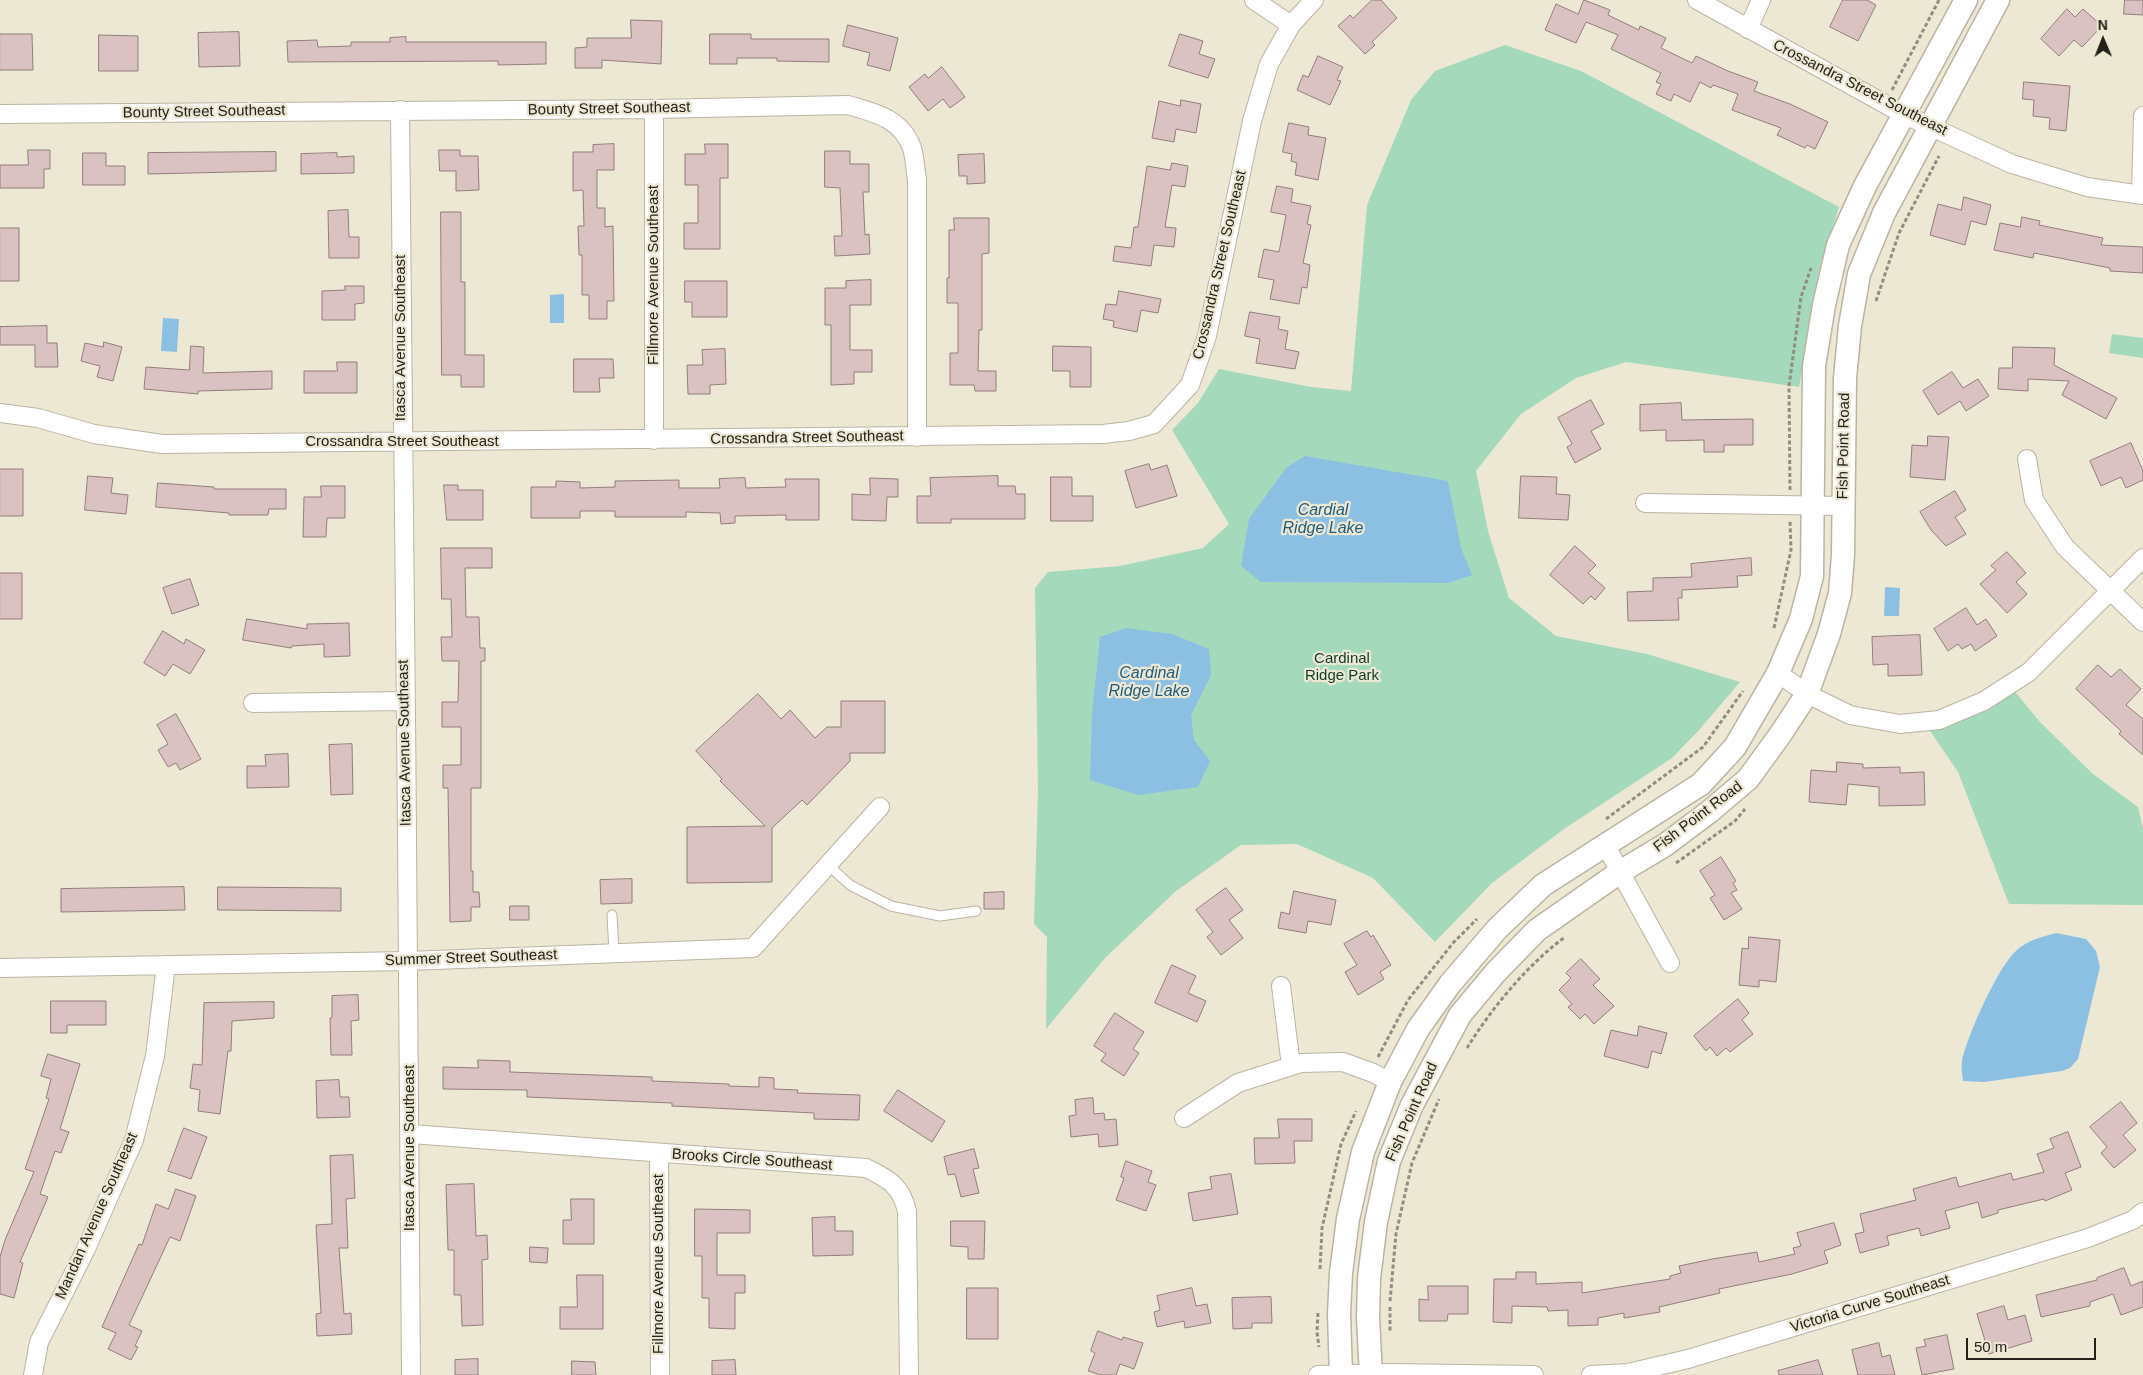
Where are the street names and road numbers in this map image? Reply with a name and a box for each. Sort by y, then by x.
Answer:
street label: Crossandra Street Southeast [1770,36,1950,140]
street label: Bounty Street Southeast [528,99,690,119]
street label: Bounty Street Southeast [123,102,285,122]
street label: Crossandra Street Southeast [1189,169,1251,361]
street label: Fillmore Avenue Southeast [645,185,663,365]
street label: Itasca Avenue Southeast [392,255,410,421]
street label: Fish Point Road [1834,392,1854,500]
street label: Crossandra Street Southeast [710,427,904,449]
street label: Crossandra Street Southeast [305,433,499,451]
street label: Itasca Avenue Southeast [395,660,415,826]
street label: Fish Point Road [1650,778,1746,856]
street label: Summer Street Southeast [384,946,558,970]
street label: Fish Point Road [1382,1060,1442,1164]
street label: Itasca Avenue Southeast [401,1065,419,1231]
street label: Mandan Avenue Southeast [52,1130,142,1302]
street label: Brooks Circle Southeast [671,1145,833,1175]
street label: Fillmore Avenue Southeast [650,1174,668,1354]
street label: Victoria Curve Southeast [1788,1271,1952,1337]

